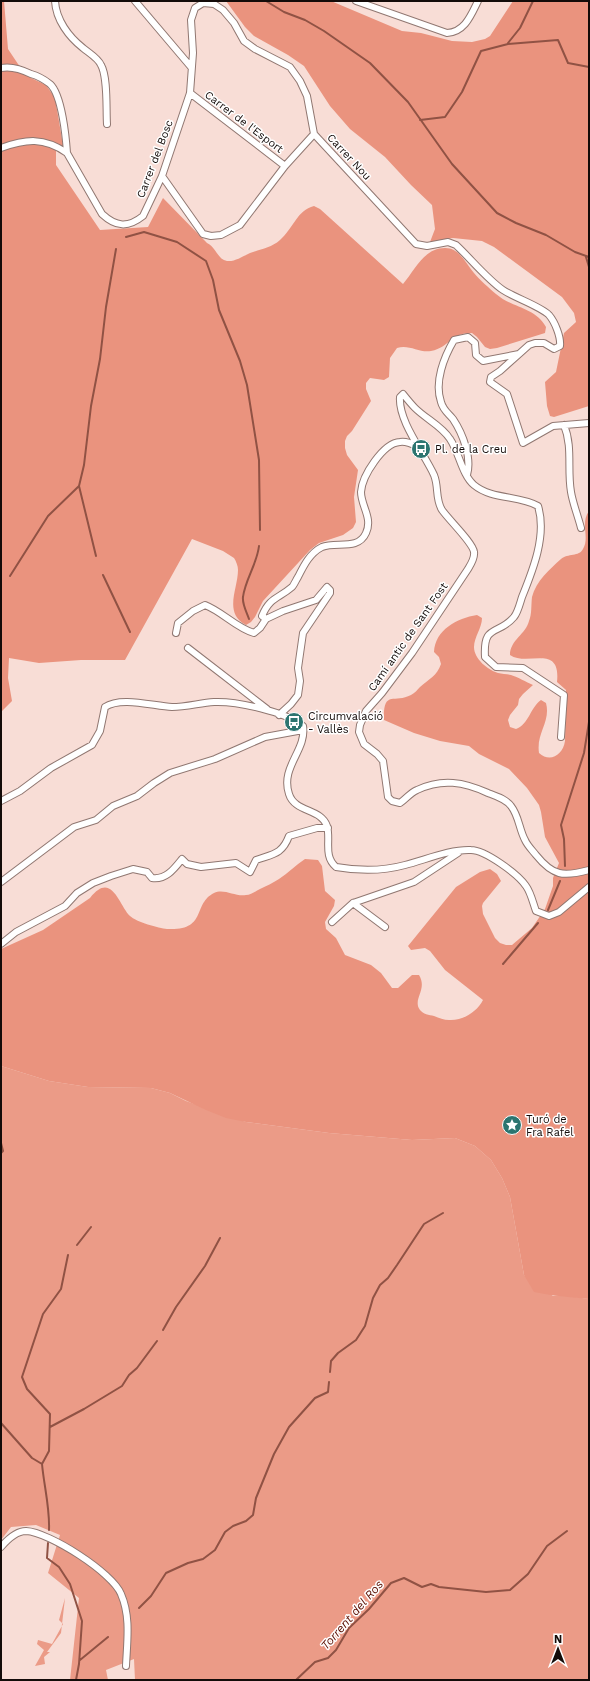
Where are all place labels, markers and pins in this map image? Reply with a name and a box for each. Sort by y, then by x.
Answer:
bus stop icon: Pl. de la Creu [410,438,432,460]
place label: Pl. de la Creu [435,443,507,456]
place label: Circumvalació - Vallès [308,710,383,736]
bus stop icon: Circumvalació - Vallès [283,711,305,733]
place label: Turó de Fra Rafel [526,1113,574,1139]
place icon: Turó de Fra Rafel [501,1114,523,1136]

